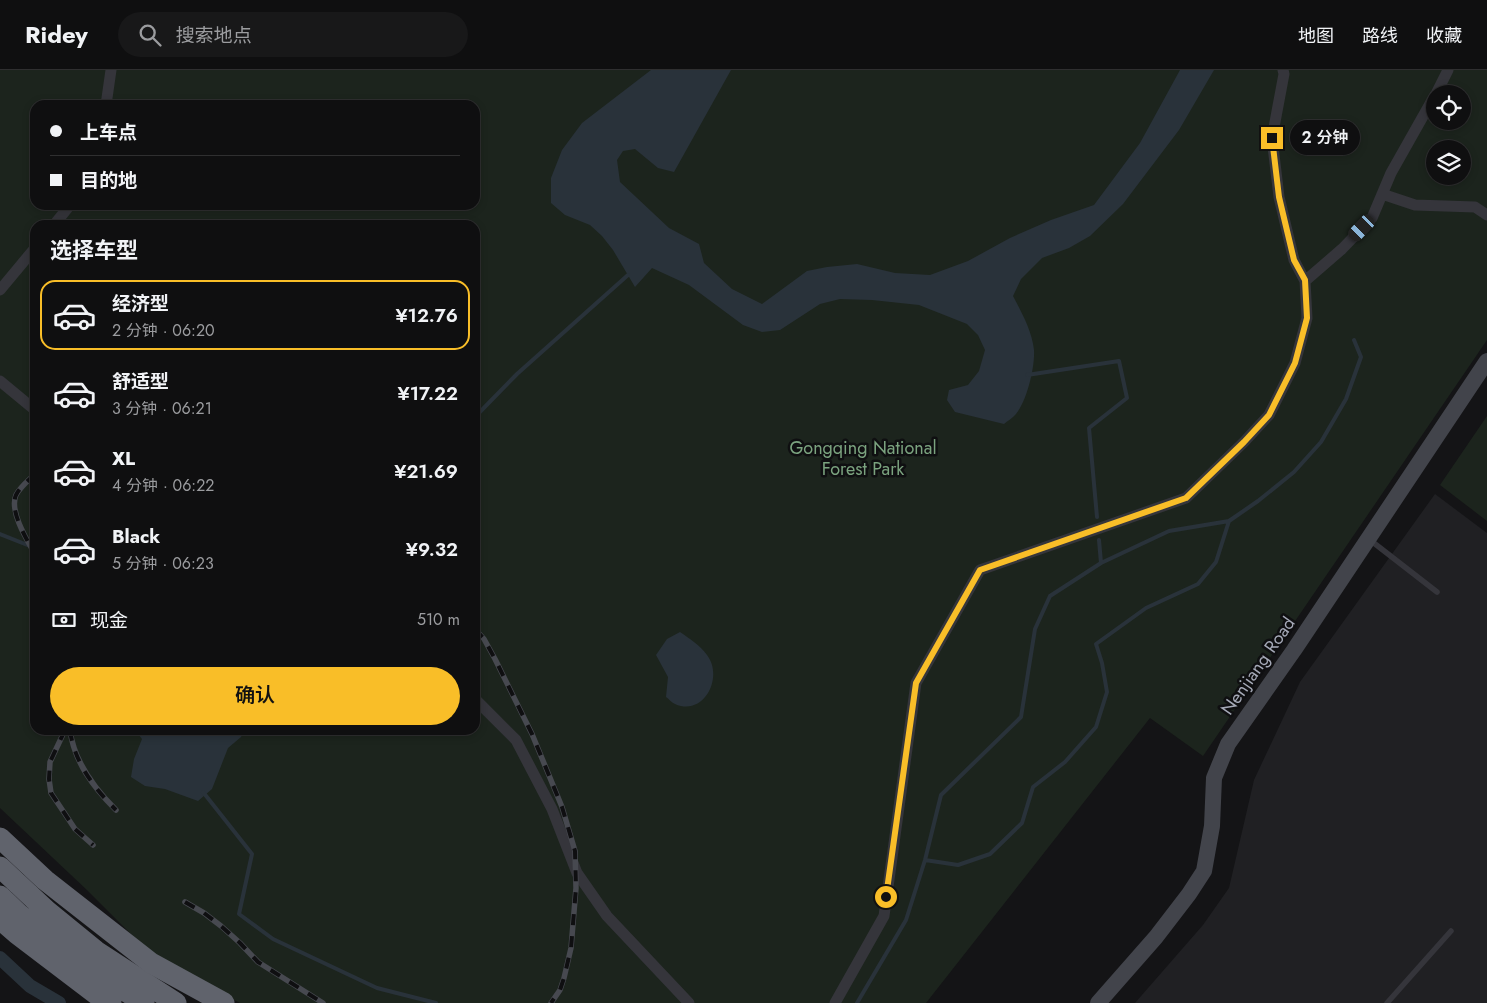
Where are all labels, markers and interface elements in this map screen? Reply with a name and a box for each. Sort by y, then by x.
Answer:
search box [118,12,468,57]
text: Ridey [25,17,88,52]
icon: search [136,21,164,49]
text: 搜索地点 [176,22,252,49]
text: 地图 [1298,23,1334,49]
text: 路线 [1362,23,1398,49]
text: 收藏 [1426,23,1462,49]
map controls [1426,85,1471,185]
button: locate [1426,85,1471,130]
text: 上车点 [80,119,137,146]
callout: 2 分钟 [1290,120,1360,156]
text: 2 分钟 [1302,126,1348,149]
route end [1261,127,1283,149]
button: layers [1426,140,1471,185]
text: 目的地 [80,167,137,194]
car [1346,212,1377,244]
text: 选择车型 [50,234,138,266]
text: 经济型 [112,290,169,317]
icon: car [52,293,97,338]
text: ¥12.76 [395,302,458,329]
text: 2 分钟 · 06:20 [112,319,215,342]
text: 舒适型 [112,368,169,395]
icon: car [52,371,97,416]
text: ¥17.22 [398,380,458,407]
text: 3 分钟 · 06:21 [112,397,212,420]
park label: Gongqing National Forest Park [789,435,937,482]
text: XL [112,445,135,472]
icon: car [52,449,97,494]
text: ¥21.69 [394,458,458,485]
text: 4 分钟 · 06:22 [112,474,214,497]
text: Black [112,523,160,550]
icon: car [52,527,97,572]
text: ¥9.32 [406,536,458,563]
text: 5 分钟 · 06:23 [112,552,214,575]
icon: cash [50,606,78,634]
text: 现金 [90,607,128,634]
text: 510 m [417,608,460,631]
street label: Nenjiang Road [1215,612,1301,720]
button: 确认 [50,667,460,725]
route start [875,886,897,908]

